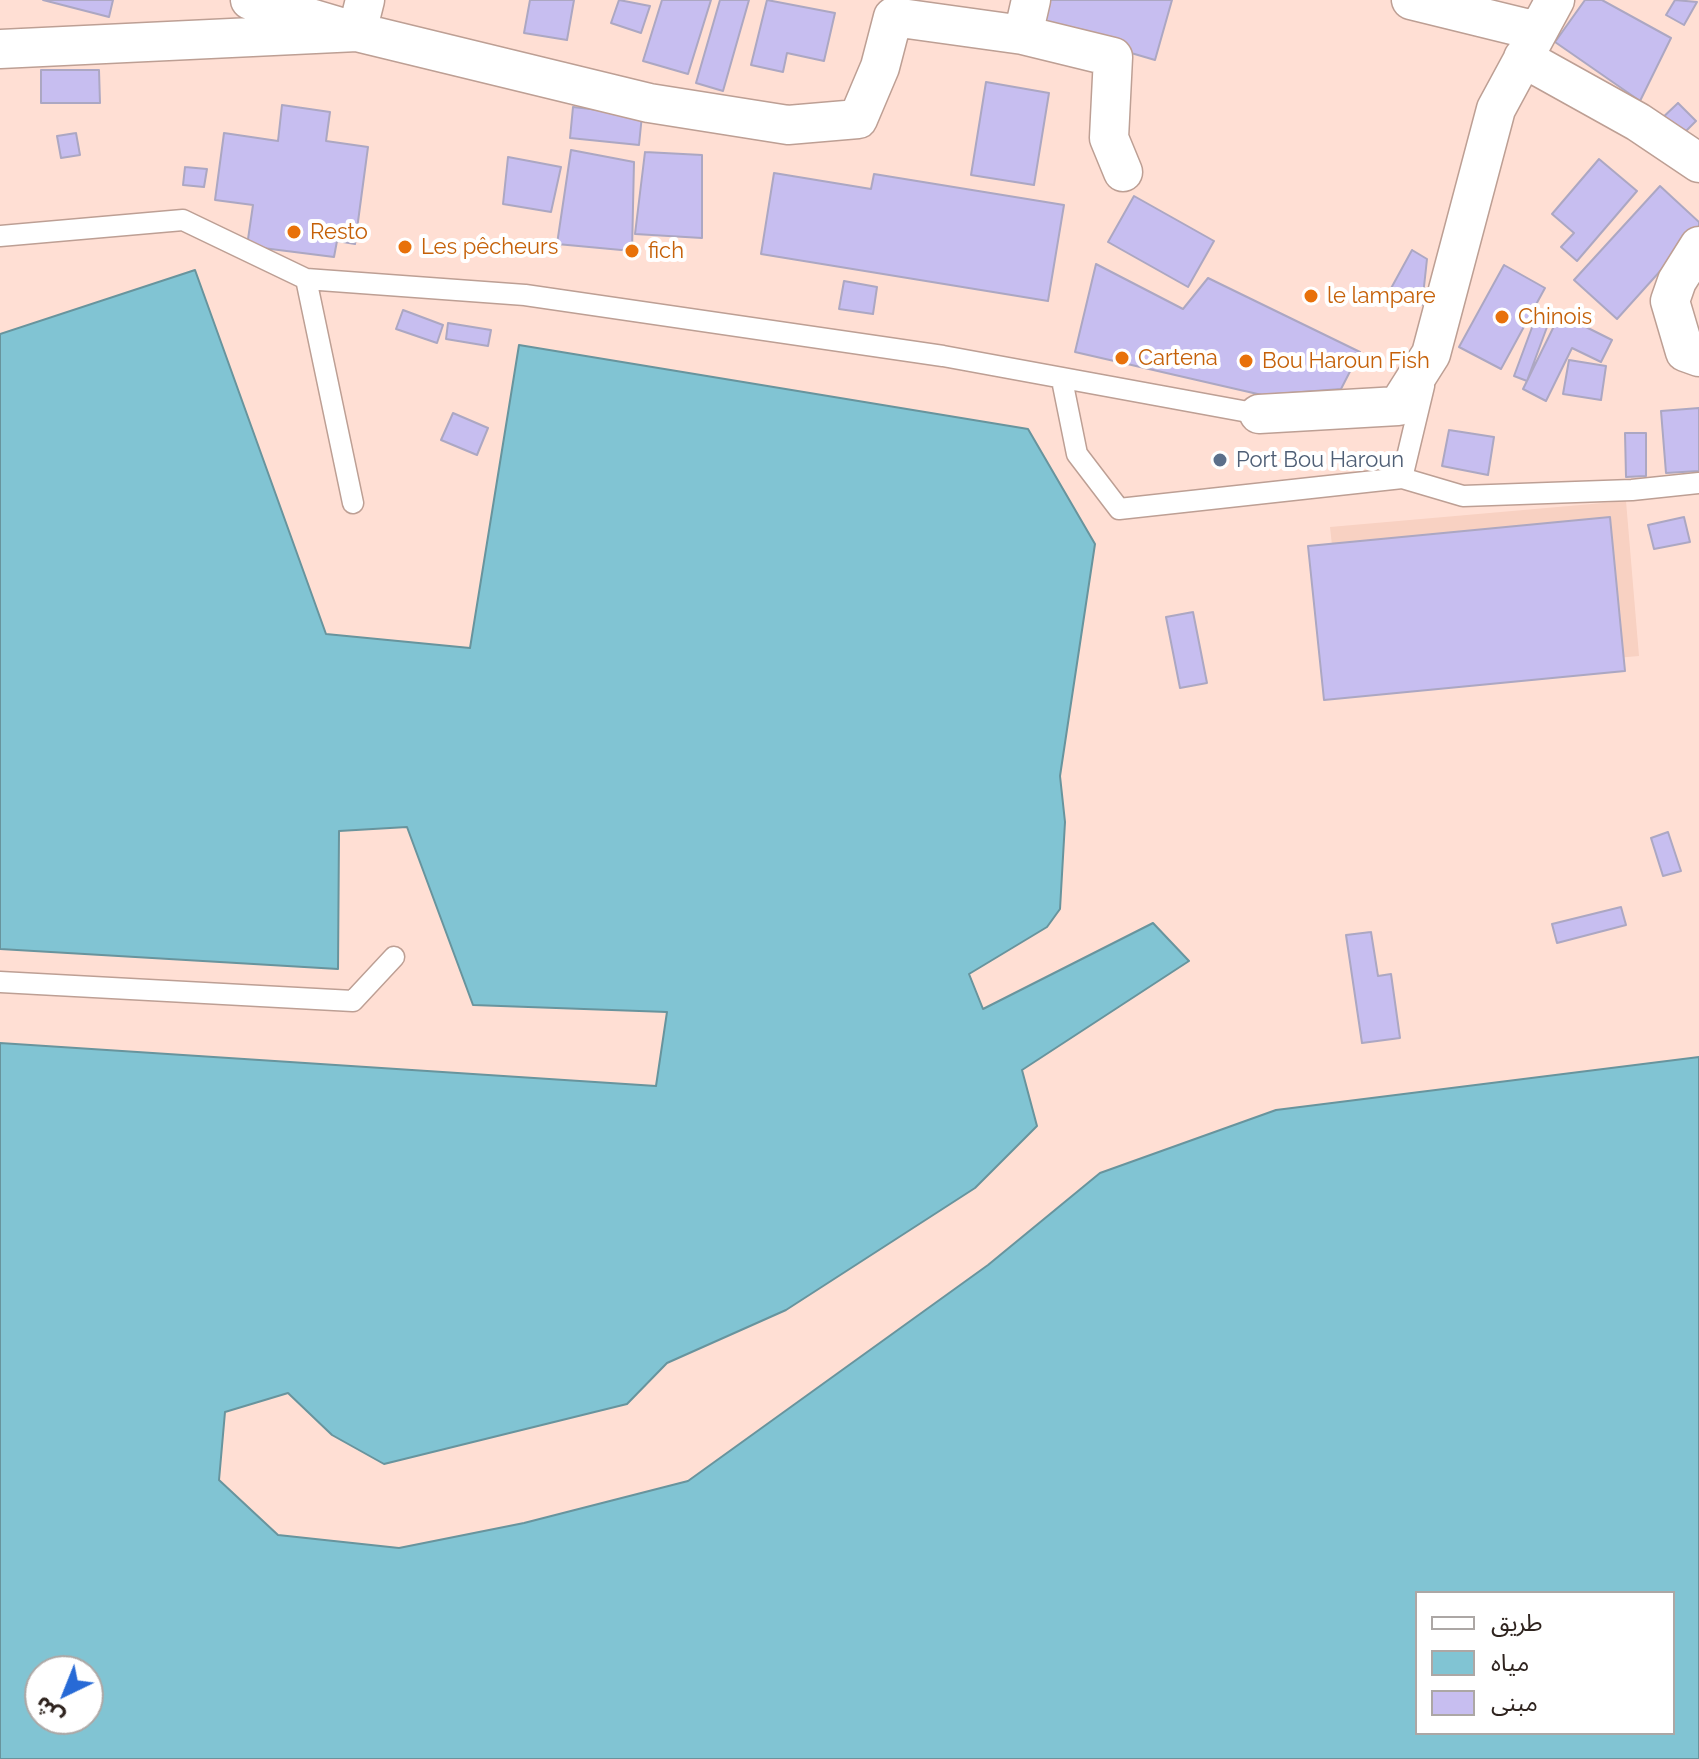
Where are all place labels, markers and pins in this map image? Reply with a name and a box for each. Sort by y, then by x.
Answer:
place label: Resto [310,219,368,245]
marker: Resto [285,223,303,241]
place label: Les pêcheurs [421,234,558,260]
marker: Les pêcheurs [396,238,414,256]
place label: fich [648,238,684,264]
marker: fich [623,242,641,260]
place label: le lampare [1327,283,1436,309]
marker: le lampare [1302,287,1320,305]
place label: Chinois [1518,304,1592,330]
marker: Chinois [1493,308,1511,326]
place label: Cartena [1138,345,1218,371]
place label: Bou Haroun Fish [1262,348,1430,374]
marker: Cartena [1113,349,1131,367]
marker: Bou Haroun Fish [1237,352,1255,370]
place label: Port Bou Haroun [1236,447,1404,473]
marker: Port Bou Haroun [1211,451,1229,469]

